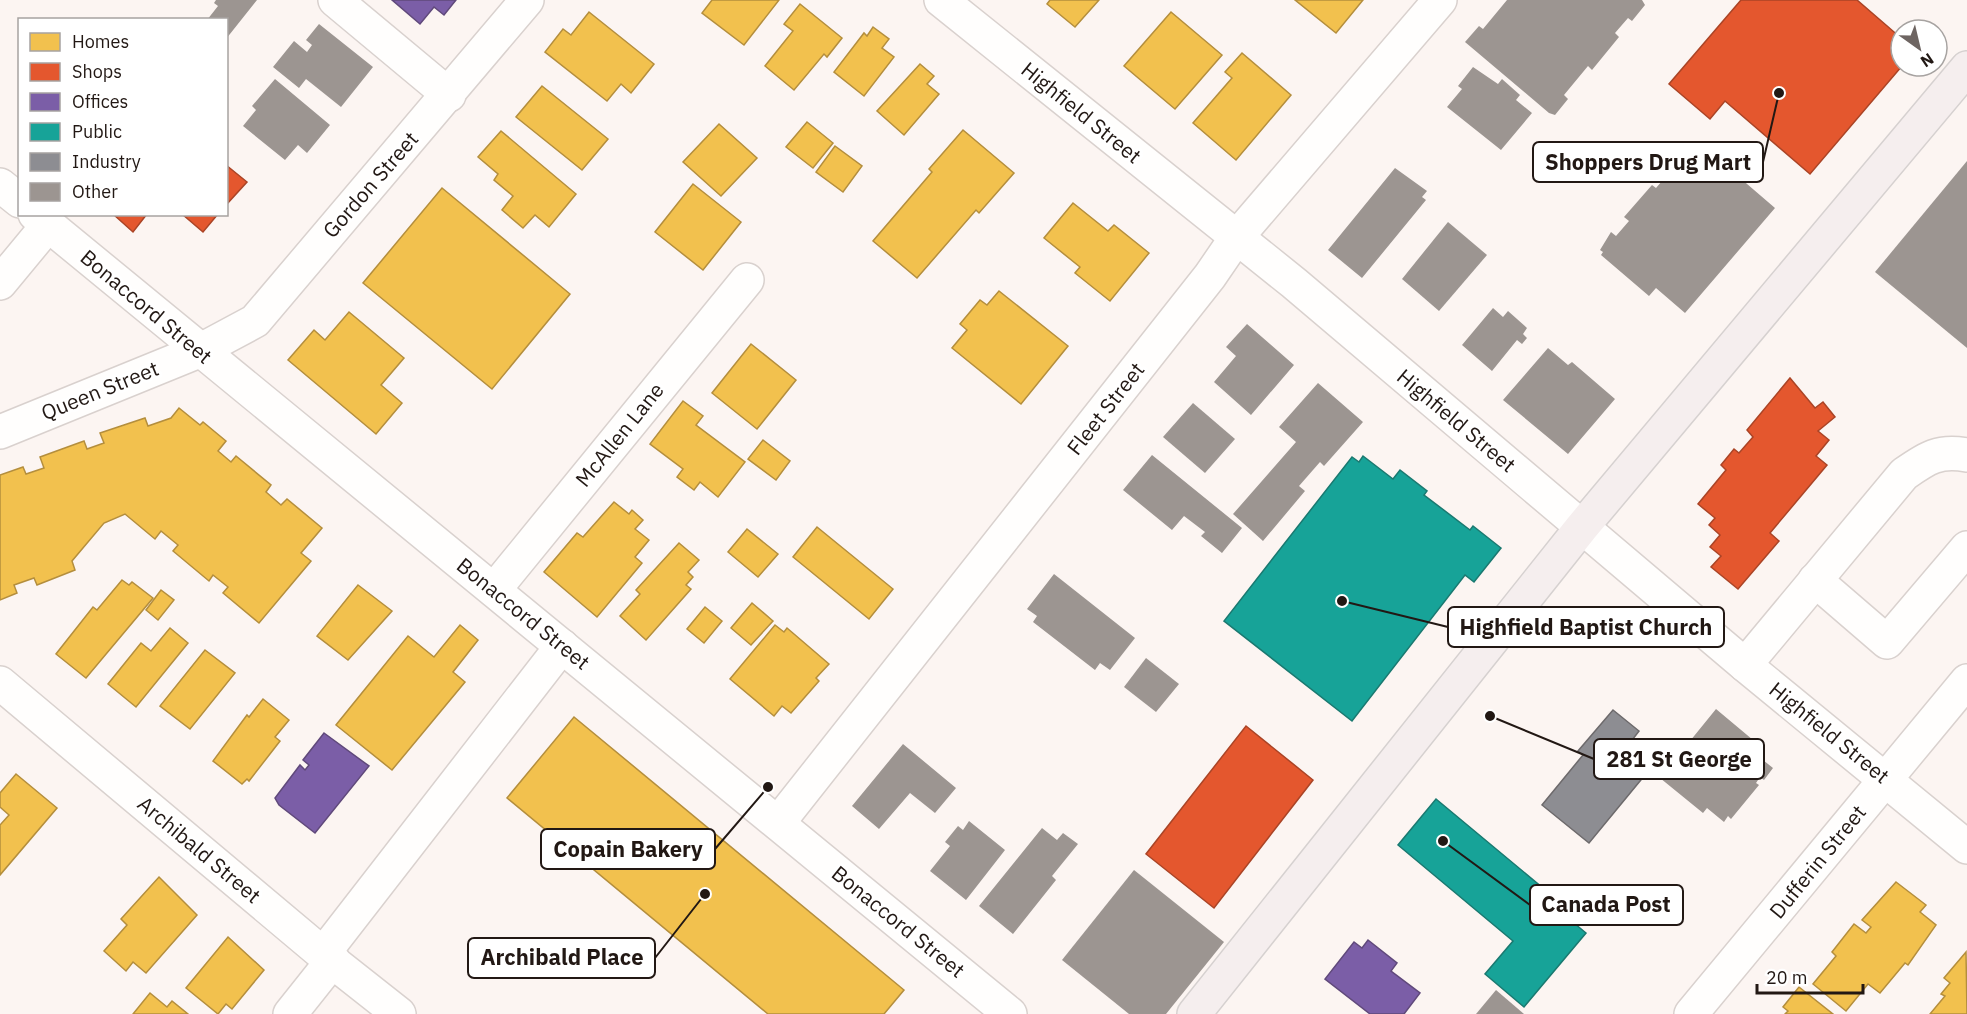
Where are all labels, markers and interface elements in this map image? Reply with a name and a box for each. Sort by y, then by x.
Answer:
legend [18,18,228,216]
north arrow [1889,18,1949,78]
text: Homes [72,30,129,53]
text: N [1917,49,1938,72]
street label: Highfield Street [1016,55,1148,169]
text: Shops [72,60,122,83]
text: Offices [72,90,128,113]
text: Public [72,120,122,143]
street label: Gordon Street [316,125,424,243]
callout: Shoppers Drug Mart [1533,142,1763,182]
text: Shoppers Drug Mart [1545,147,1751,176]
text: Industry [72,150,141,173]
text: Other [72,180,118,203]
street label: Bonaccord Street [75,243,218,370]
street label: Queen Street [37,354,163,426]
street label: Fleet Street [1060,356,1150,461]
street label: Highfield Street [1391,362,1522,478]
street label: McAllen Lane [569,377,670,492]
street label: Bonaccord Street [451,551,596,676]
callout: Highfield Baptist Church [1448,607,1724,647]
text: Highfield Baptist Church [1460,612,1712,641]
street label: Highfield Street [1764,675,1896,789]
callout: 281 St George [1594,739,1764,779]
text: 281 St George [1606,744,1752,773]
street label: Archibald Street [132,789,267,909]
street label: Dufferin Street [1763,799,1872,924]
callout: Copain Bakery [541,829,715,869]
text: Copain Bakery [553,834,703,863]
street label: Bonaccord Street [826,859,971,984]
callout: Canada Post [1530,885,1683,925]
text: Canada Post [1541,889,1671,918]
callout: Archibald Place [468,938,655,978]
text: Archibald Place [481,942,644,971]
scale bar [1757,957,1864,995]
text: 20 m [1766,966,1808,989]

